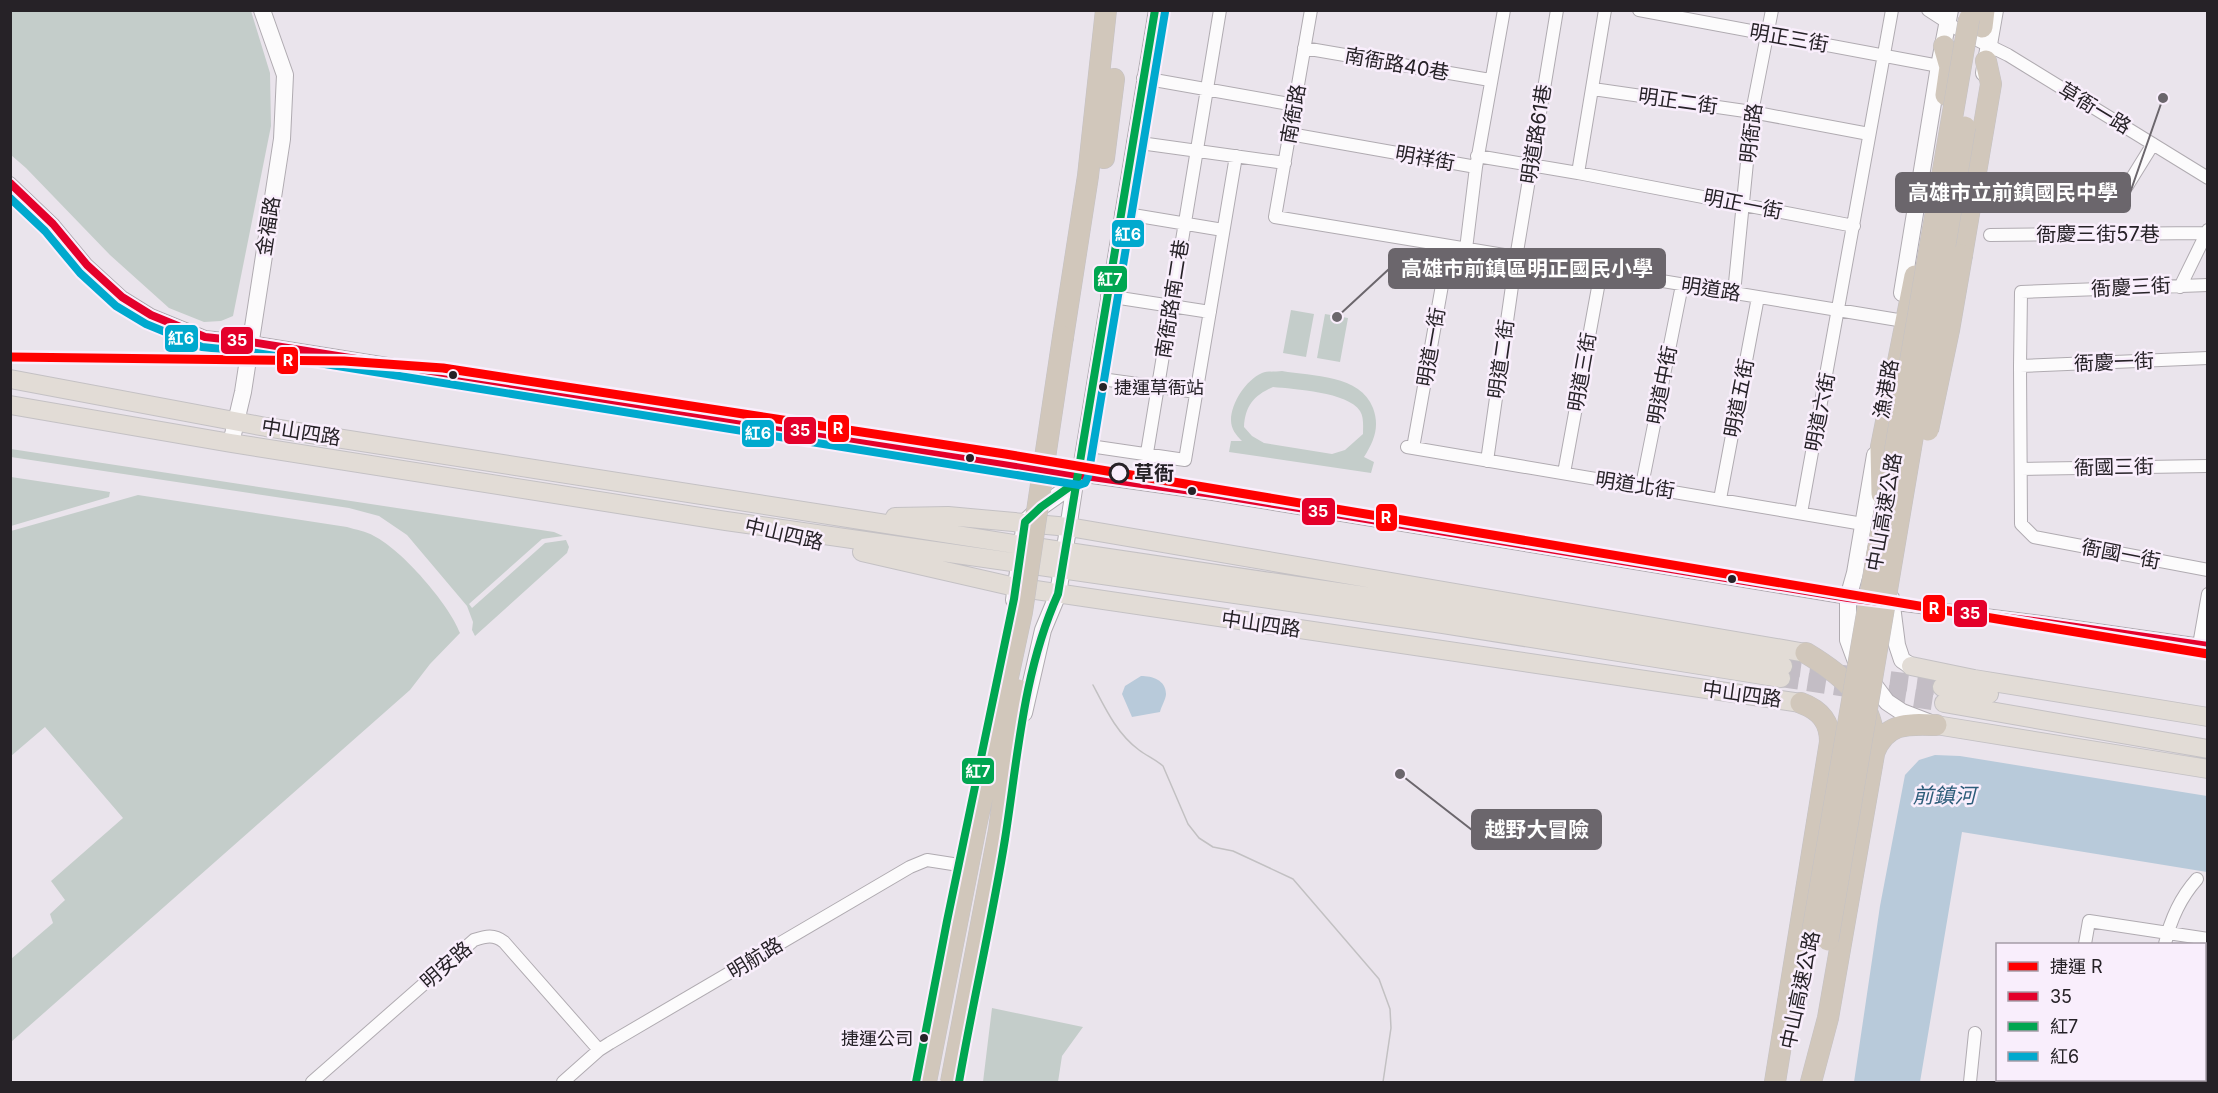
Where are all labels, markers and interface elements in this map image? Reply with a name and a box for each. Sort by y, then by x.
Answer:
street label: 明正三街 [1748,19,1830,57]
street label: 南衙路40巷 [1343,43,1451,85]
street label: 草衙一路 [2055,77,2135,139]
street label: 南衙路 [1276,82,1310,146]
street label: 明道路61巷 [1516,82,1556,186]
street label: 明正二街 [1637,84,1719,118]
street label: 明衙路 [1735,102,1767,164]
street label: 明祥街 [1393,141,1457,175]
callout: 高雄市立前鎮國民中學 [1896,173,2130,212]
text: 高雄市立前鎮國民中學 [1908,180,2118,205]
street label: 明正一街 [1701,185,1785,223]
street label: 金福路 [251,194,285,258]
line badge: 紅6 [1111,219,1145,248]
street label: 衙慶三街57巷 [2036,222,2160,246]
text: 紅6 [1115,224,1141,244]
street label: 南衙路南二巷 [1151,238,1193,360]
callout: 高雄市前鎮區明正國民小學 [1389,249,1665,288]
text: 高雄市前鎮區明正國民小學 [1401,256,1653,281]
line badge: 紅7 [1093,265,1128,293]
text: 紅7 [1097,269,1123,289]
street label: 明道路 [1679,272,1743,306]
street label: 衙慶三街 [2090,273,2172,301]
street label: 明道一街 [1412,306,1450,388]
street label: 明道二街 [1484,318,1518,400]
line badge: 紅6 [164,324,199,353]
line badge: 35 [220,326,254,355]
text: 紅6 [168,328,194,348]
text: 35 [227,330,247,350]
street label: 明道三街 [1563,331,1601,413]
street label: 明道中街 [1643,343,1681,427]
line badge: R [276,346,299,375]
street label: 衙慶一街 [2074,349,2154,375]
text: R [283,350,294,370]
street label: 明道五街 [1720,356,1758,440]
street label: 漁港路 [1869,357,1903,421]
unlabelled marker [447,369,459,381]
street label: 明道六街 [1801,370,1839,454]
place label: 捷運草衙站 [1114,377,1204,398]
marker: 捷運草衙站 [1097,381,1109,393]
street label: 中山四路 [260,414,342,450]
line badge: R [827,414,850,443]
line badge: 35 [783,416,817,445]
text: R [833,418,844,438]
line badge: 紅6 [741,419,775,448]
text: 35 [790,420,810,440]
text: 紅6 [745,423,771,443]
street label: 中山高速公路 [1862,451,1906,573]
unlabelled marker [964,452,976,464]
street label: 衙國三街 [2074,454,2154,480]
place label: 草衙 [1134,461,1174,485]
marker: 草衙 [1109,463,1129,483]
street label: 明道北街 [1594,467,1676,503]
unlabelled marker [1186,485,1198,497]
line badge: 35 [1301,497,1336,526]
text: 35 [1308,501,1328,521]
line badge: R [1375,503,1398,532]
text: R [1381,507,1392,527]
street label: 中山四路 [742,513,826,555]
street label: 衙國一街 [2079,535,2163,573]
unlabelled marker [1726,573,1738,585]
line badge: R [1922,594,1946,623]
text: R [1929,598,1940,618]
line badge: 35 [1953,599,1988,628]
text: 35 [1960,603,1980,623]
street label: 中山四路 [1220,607,1302,641]
street label: 中山四路 [1701,677,1783,711]
line badge: 紅7 [961,757,995,785]
text: 紅7 [965,761,991,781]
water label: 前鎮河 [1913,783,1979,808]
callout: 越野大冒險 [1472,810,1601,849]
text: 越野大冒險 [1485,817,1590,842]
street label: 中山高速公路 [1776,929,1824,1051]
street label: 明航路 [723,932,787,984]
street label: 明安路 [415,936,477,994]
legend [1996,943,2206,1081]
text: 捷運 R [2050,956,2103,977]
text: 35 [2050,986,2072,1007]
text: 紅7 [2050,1016,2078,1037]
place label: 捷運公司 [841,1028,913,1049]
marker: 捷運公司 [918,1032,930,1044]
text: 紅6 [2050,1046,2079,1067]

